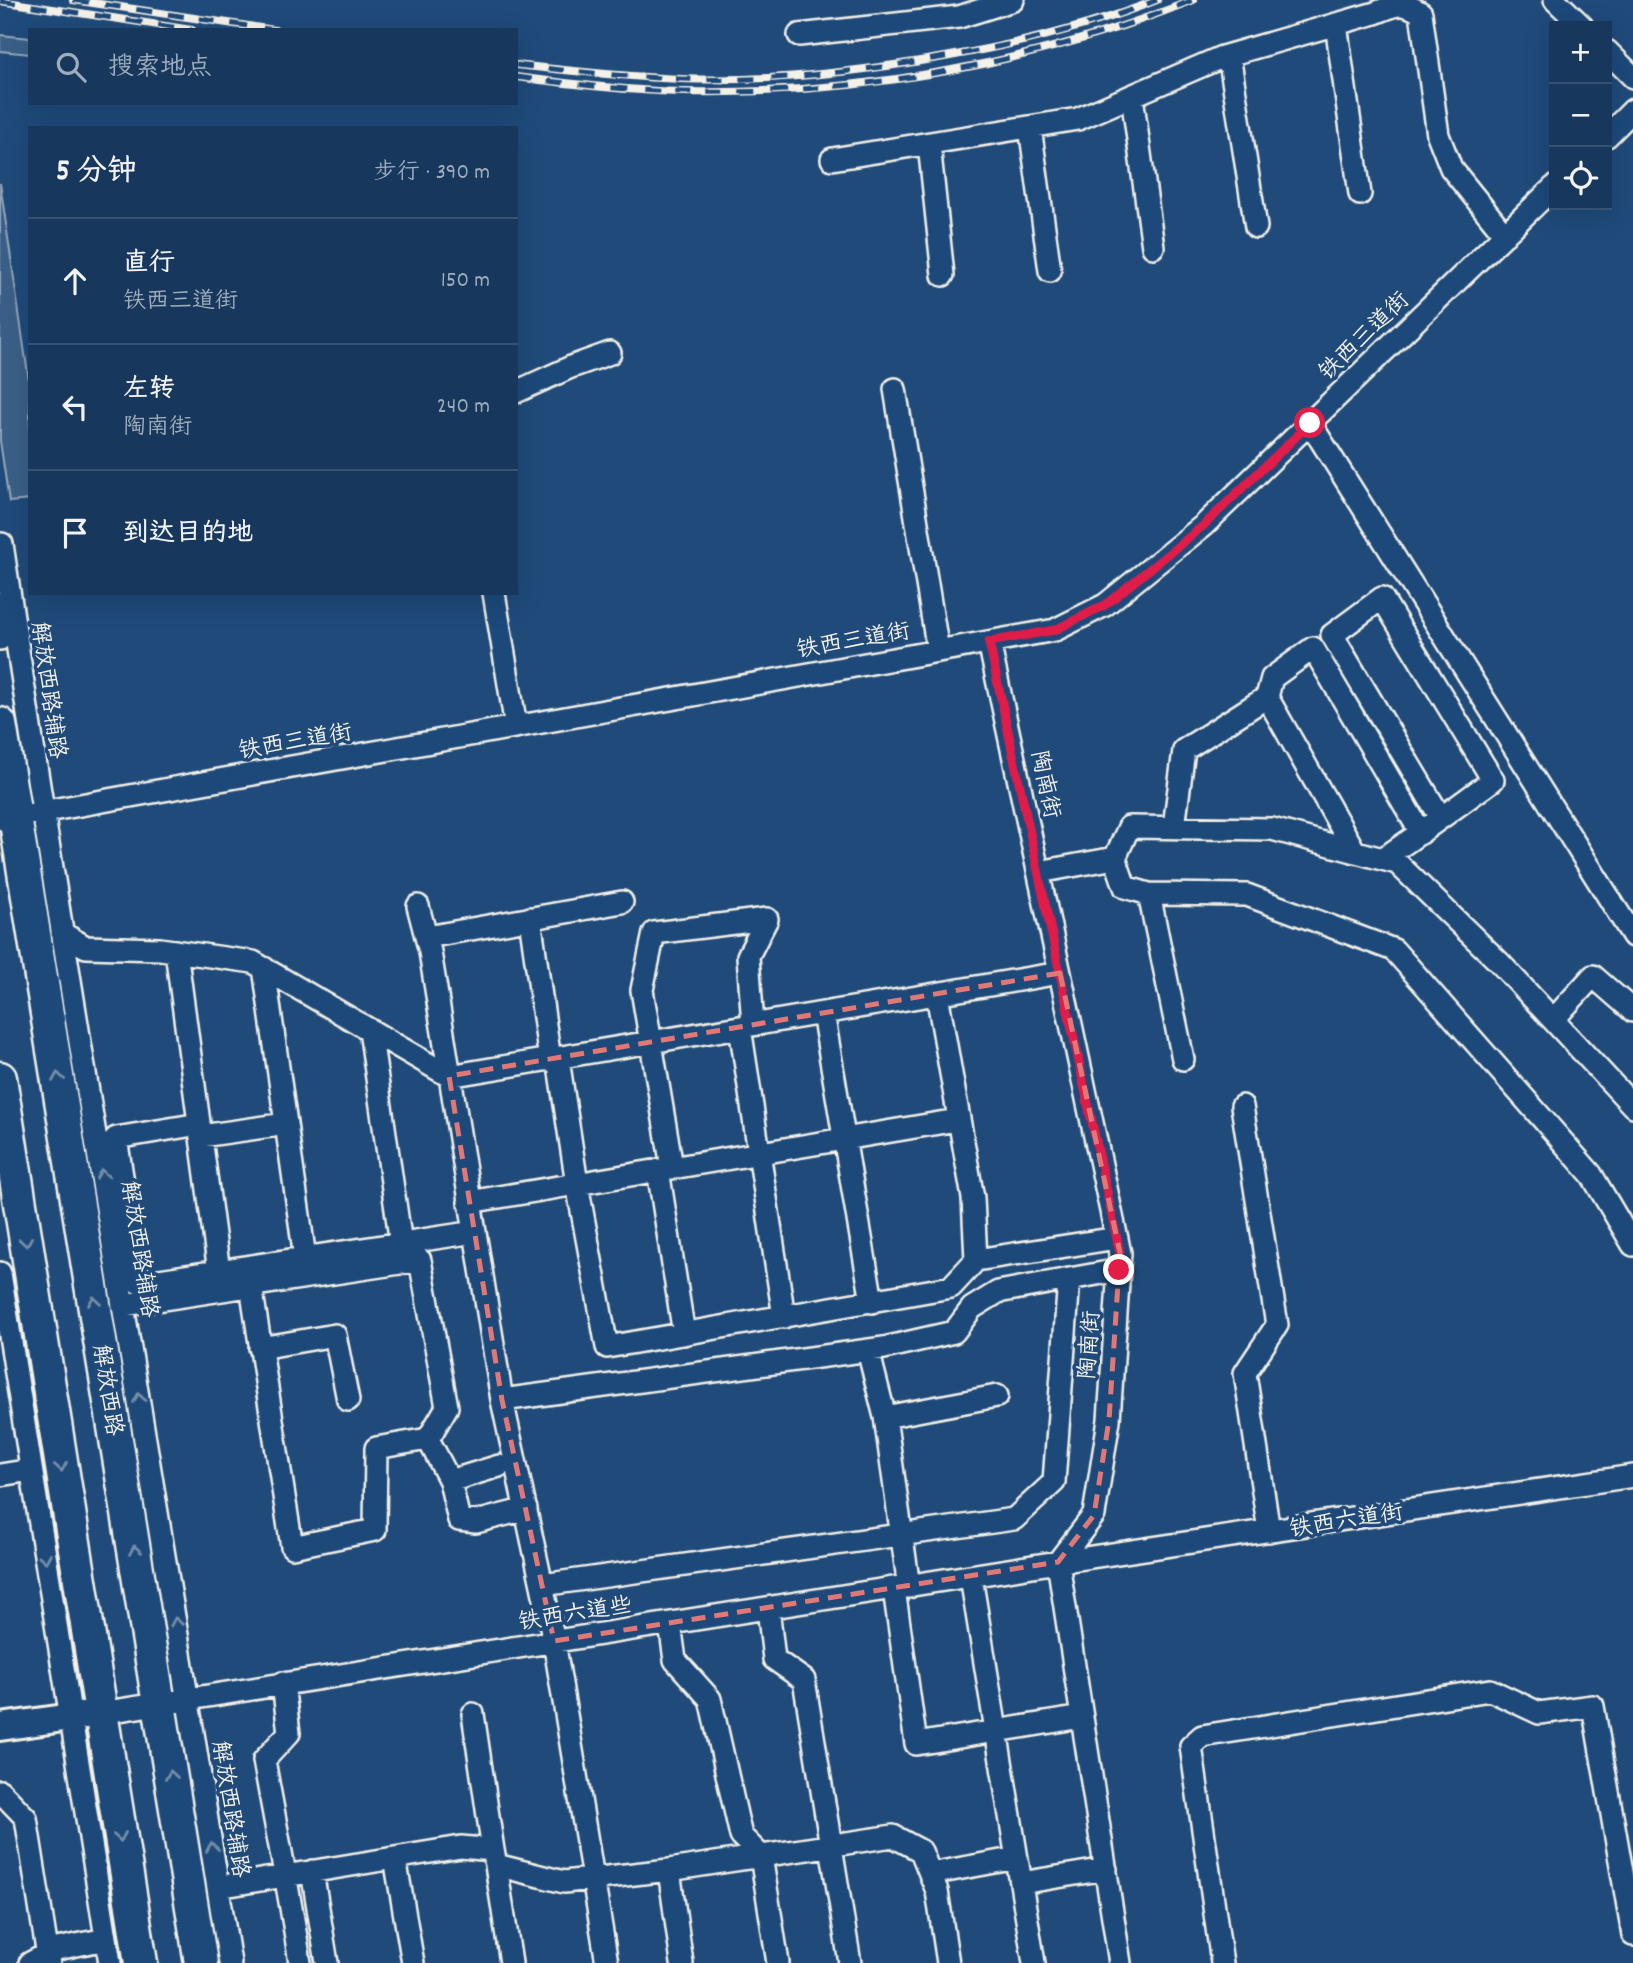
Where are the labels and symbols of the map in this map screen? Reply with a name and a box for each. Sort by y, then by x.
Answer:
street label: 铁西三道街 [1313,286,1418,389]
route start [1294,407,1325,438]
street label: 铁西三道街 [794,616,913,669]
street label: 解放西路辅路 [21,620,72,761]
street label: 铁西三道街 [236,717,355,770]
street label: 陶南街 [1020,748,1067,822]
one-way arrow [51,1071,66,1083]
one-way arrow [95,1168,110,1180]
street label: 解放西路辅路 [110,1179,165,1320]
one-way arrow [18,1237,33,1248]
route end [1103,1254,1134,1285]
one-way arrow [87,1295,102,1307]
street label: 陶南街 [1073,1310,1110,1381]
street label: 解放西路 [82,1343,129,1439]
one-way arrow [132,1392,147,1404]
one-way arrow [53,1461,68,1473]
street label: 铁西六道街 [1287,1497,1406,1548]
one-way arrow [128,1544,143,1556]
one-way arrow [37,1552,52,1564]
street label: 铁西六道些 [516,1590,635,1641]
one-way arrow [169,1617,184,1628]
street label: 解放西路辅路 [201,1739,256,1880]
one-way arrow [164,1769,179,1780]
one-way arrow [112,1831,127,1843]
one-way arrow [205,1841,220,1853]

